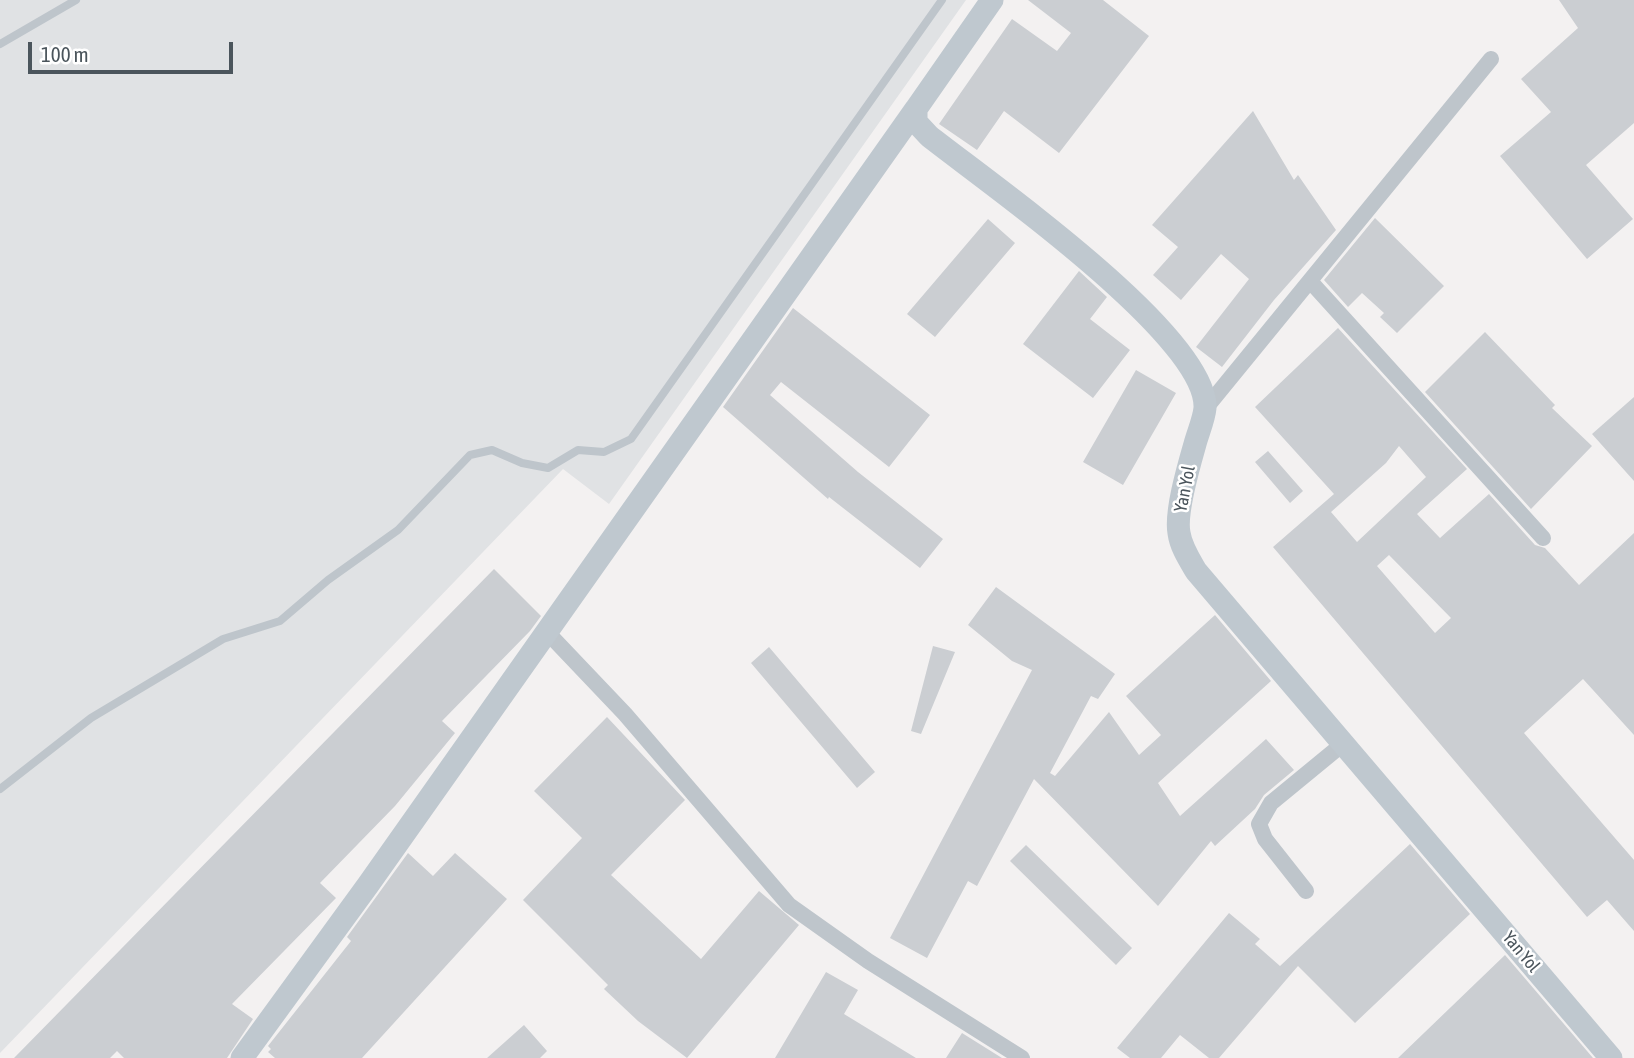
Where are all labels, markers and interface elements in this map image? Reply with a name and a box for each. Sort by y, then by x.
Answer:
scale bar [32,28,236,72]
text: 100 m [41,42,89,66]
street label: Yan Yol [1170,464,1200,514]
street label: Yan Yol [1498,927,1544,977]

